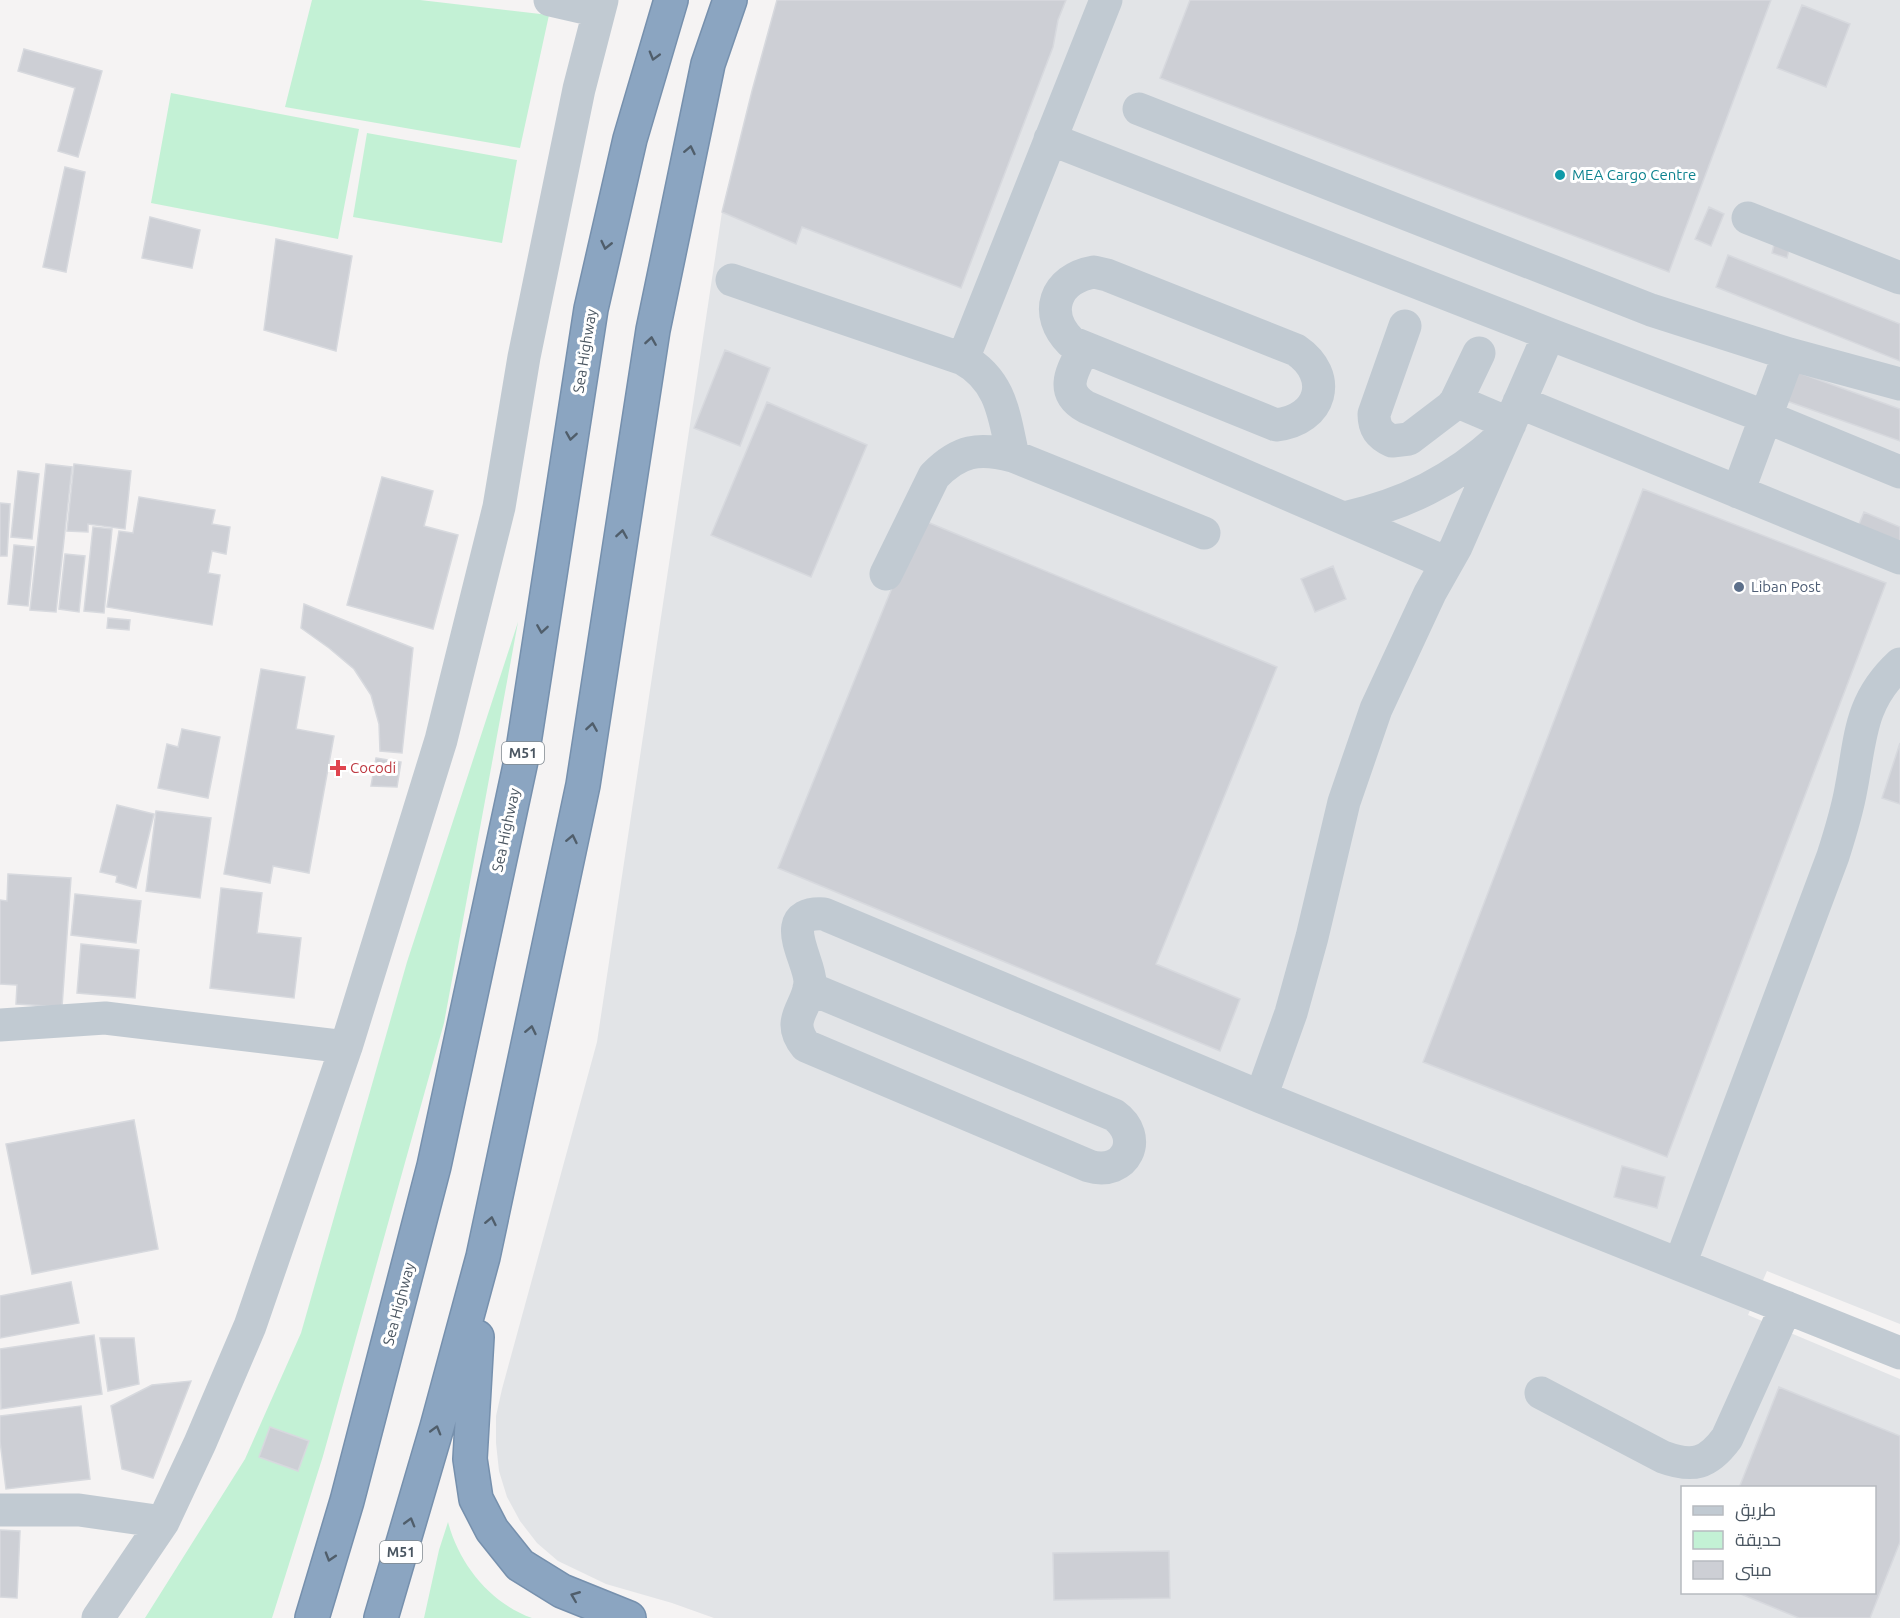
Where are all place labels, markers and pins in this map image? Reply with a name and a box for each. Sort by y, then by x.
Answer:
place label: MEA Cargo Centre [1572,166,1696,183]
marker: MEA Cargo Centre [1553,168,1567,182]
place label: Liban Post [1751,578,1821,595]
marker: Liban Post [1732,580,1746,594]
place label: Cocodi [350,759,396,776]
marker: Cocodi [331,761,345,775]

